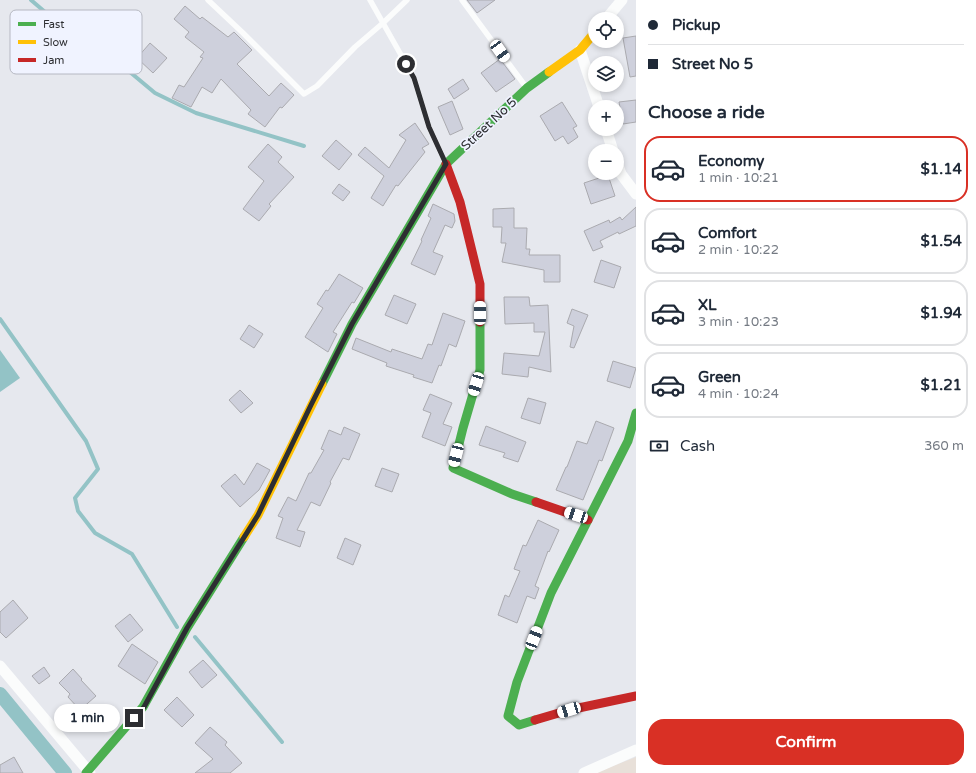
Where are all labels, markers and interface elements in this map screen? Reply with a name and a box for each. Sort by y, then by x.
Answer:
legend [10,10,142,74]
map controls [588,12,624,180]
button: locate [588,12,624,48]
text: Pickup [672,16,720,34]
text: Fast [43,18,64,31]
text: Slow [43,36,68,49]
car [488,38,512,64]
text: Jam [43,54,64,67]
route start [397,55,415,73]
text: Street No 5 [672,55,753,73]
button: layers [588,56,624,92]
street label: Street No 5 [458,94,520,154]
button: + [588,100,624,136]
text: Choose a ride [648,101,765,123]
button: − [588,144,624,180]
icon: car [650,151,686,187]
text: Economy [698,152,764,170]
text: $1.14 [921,160,962,178]
text: 1 min · 10:21 [698,170,779,186]
icon: car [650,223,686,259]
text: Comfort [698,224,757,242]
text: $1.54 [921,232,962,250]
text: 2 min · 10:22 [698,242,779,258]
icon: car [650,295,686,331]
text: XL [698,296,717,314]
car [474,301,486,325]
text: $1.94 [921,304,962,322]
text: 3 min · 10:23 [698,314,779,330]
icon: car [650,367,686,403]
text: Green [698,368,741,386]
car [467,371,485,397]
text: $1.21 [921,376,962,394]
text: 4 min · 10:24 [698,386,779,402]
icon: cash [648,435,670,457]
text: Cash [680,437,715,455]
text: 360 m [924,438,964,454]
car [447,442,465,468]
car [563,506,589,524]
car [524,625,544,651]
car [556,701,582,719]
callout: 1 min [54,704,120,732]
route end [125,709,143,727]
text: 1 min [70,710,104,726]
button: Confirm [648,719,964,765]

